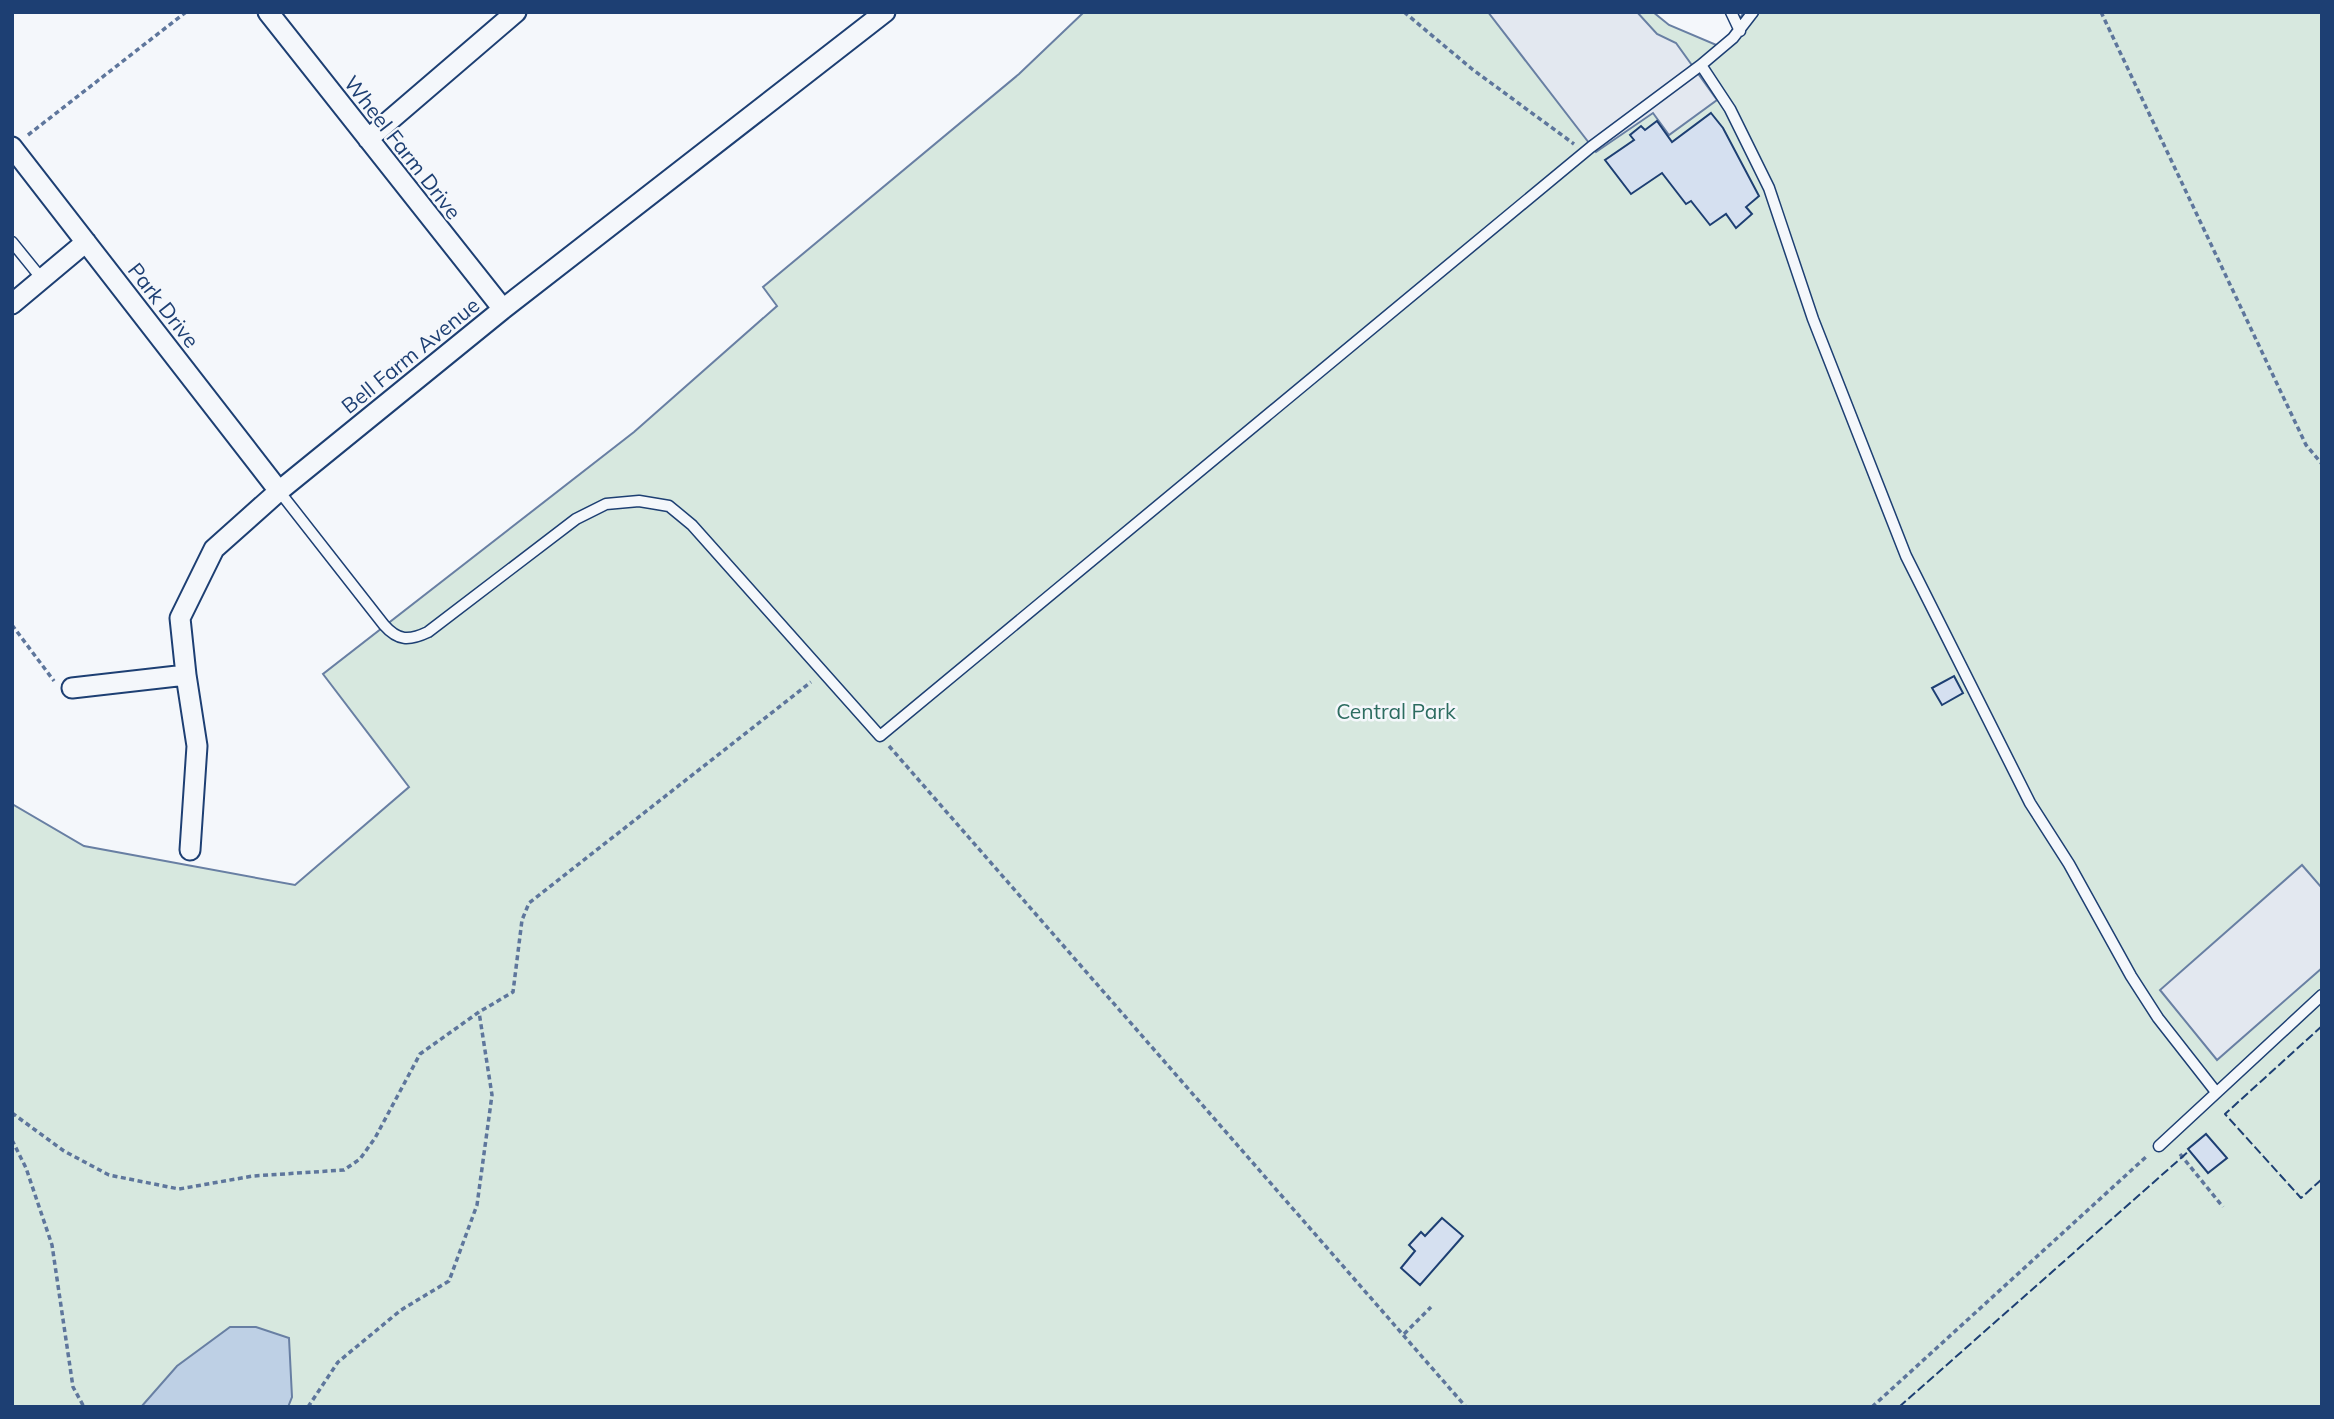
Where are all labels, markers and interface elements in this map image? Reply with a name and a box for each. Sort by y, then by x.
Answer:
street label: Wheel Farm Drive [339,70,467,224]
street label: Park Drive [123,257,205,353]
street label: Bell Farm Avenue [336,291,484,419]
park label: Central Park [1336,698,1456,724]

